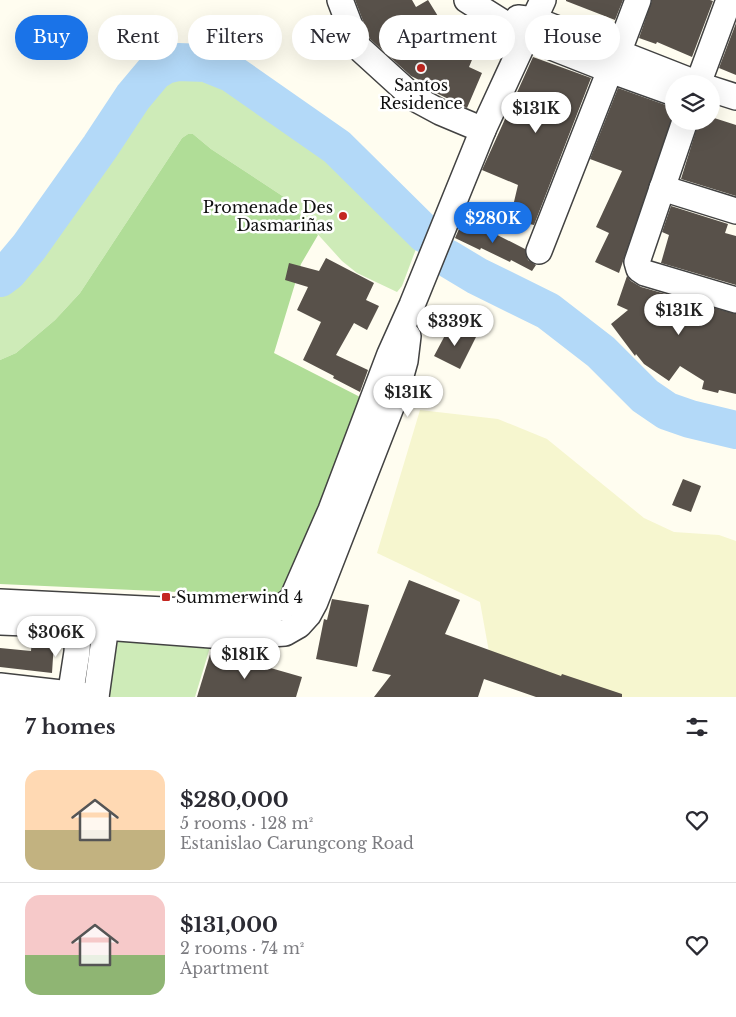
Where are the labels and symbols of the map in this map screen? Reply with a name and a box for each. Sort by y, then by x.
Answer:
marker: Santos Residence [415,62,427,74]
place label: Santos Residence [379,75,463,113]
pin: $131K [501,92,571,134]
place label: Promenade Des Dasmariñas [203,197,333,235]
pin: $280K [458,202,528,244]
marker: Promenade Des Dasmariñas [337,210,349,222]
pin: $131K [644,294,714,336]
pin: $339K [420,304,490,347]
pin: $131K [373,376,443,418]
place label: Summerwind 4 [176,587,303,607]
marker: Summerwind 4 [160,591,172,603]
pin: $306K [21,616,91,658]
pin: $181K [210,638,280,680]

